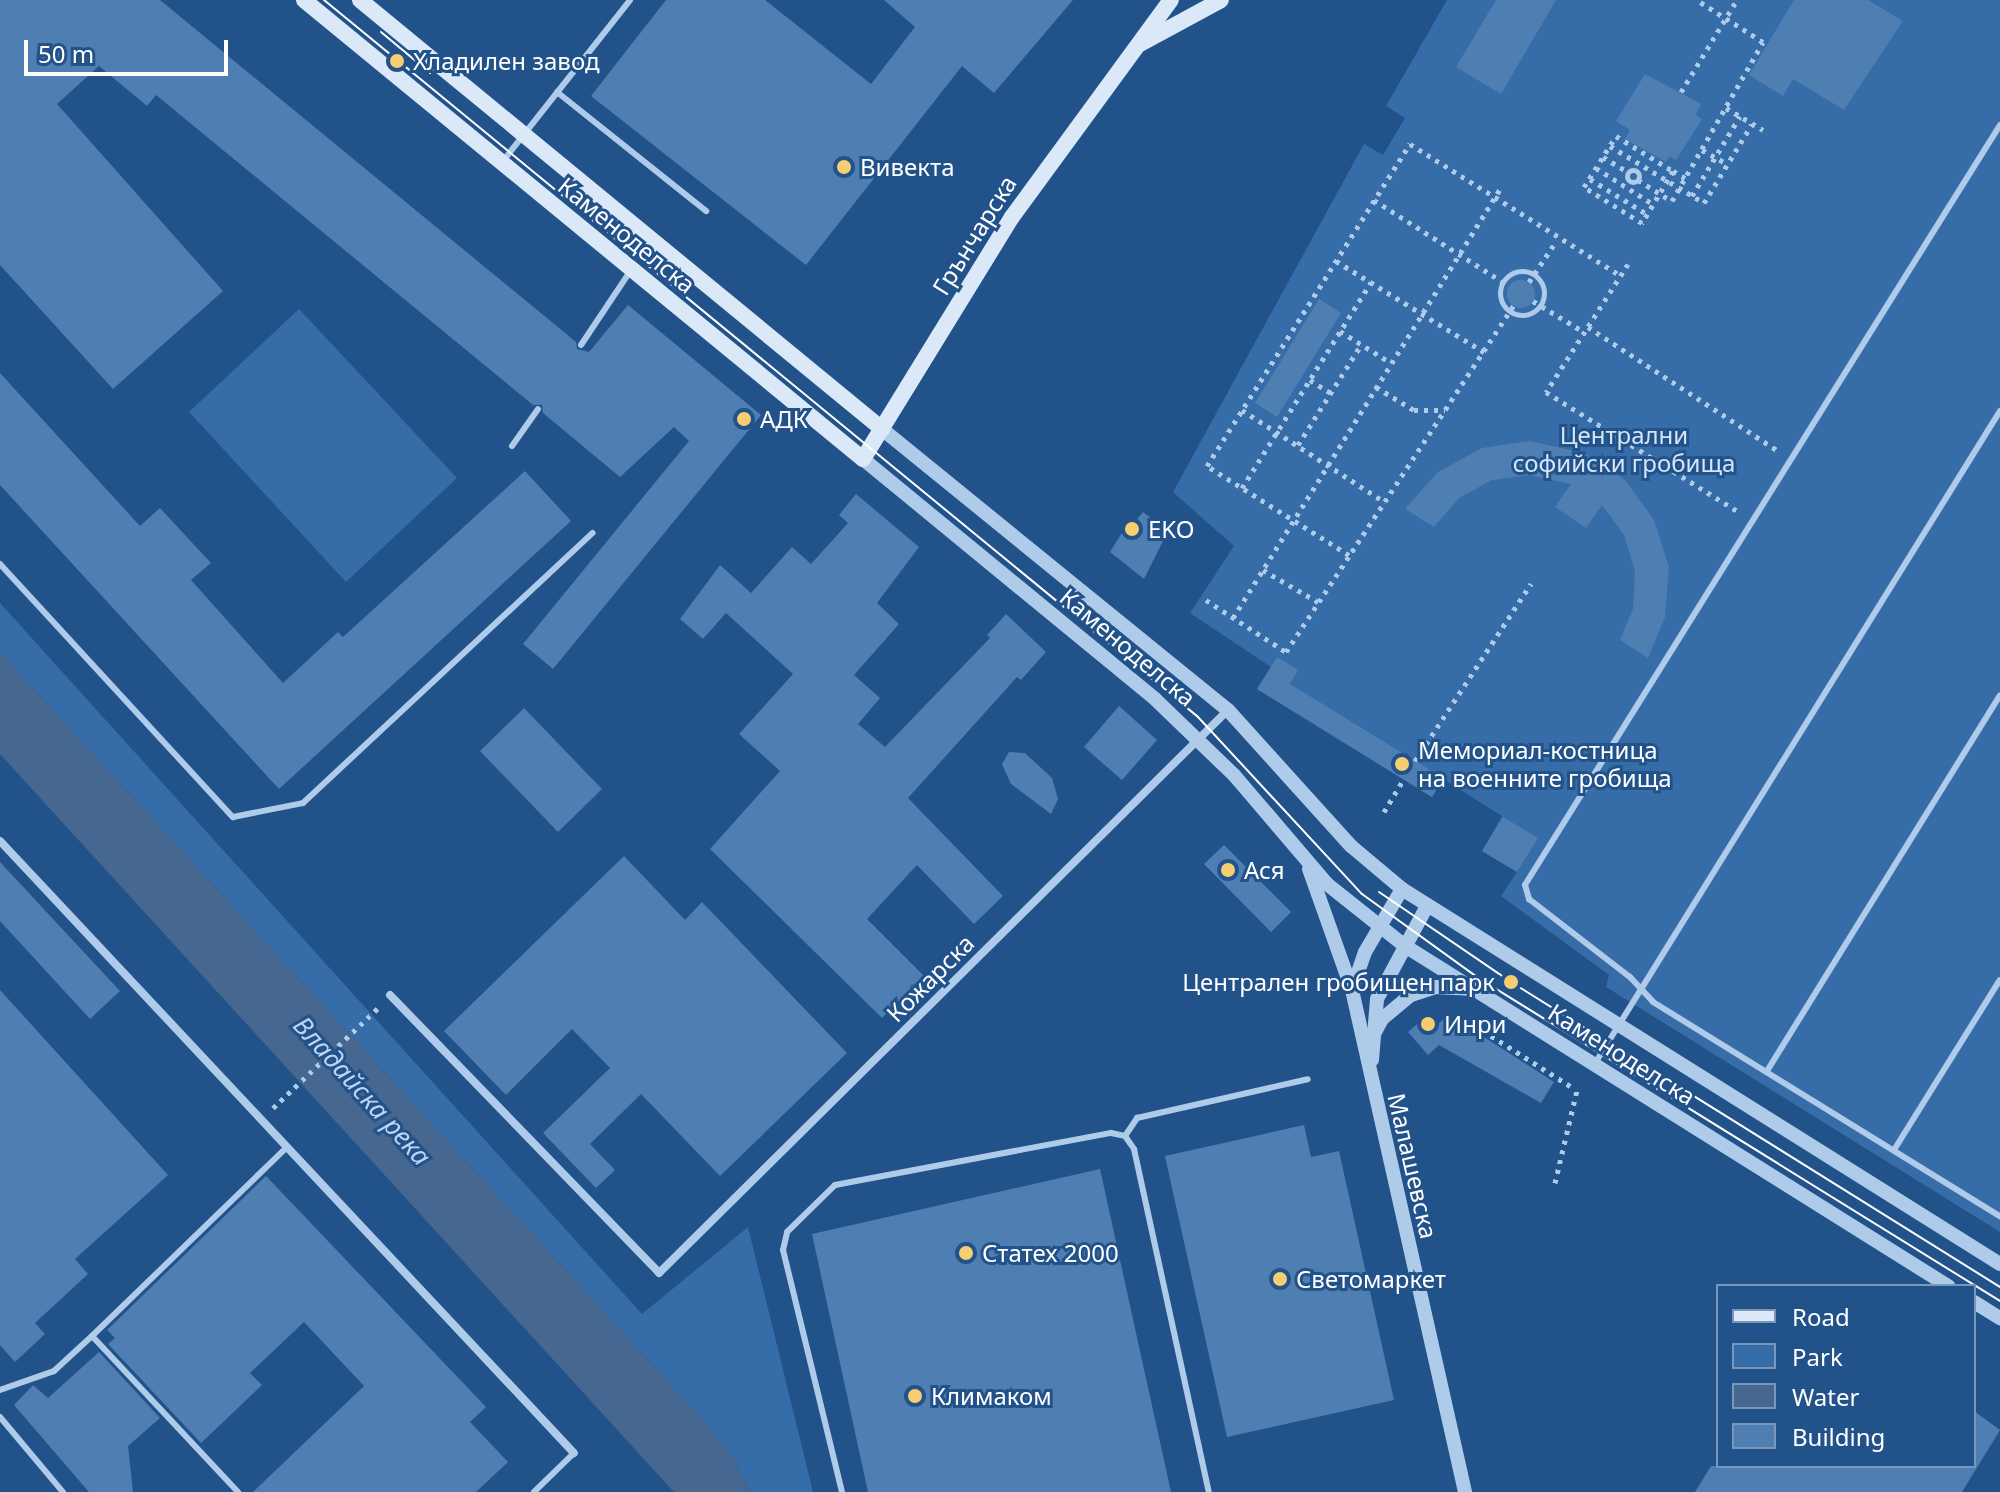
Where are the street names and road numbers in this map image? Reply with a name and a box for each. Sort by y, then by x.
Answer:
street label: Грънчарска [926,170,1022,300]
street label: Каменоделска [553,171,701,299]
street label: Каменоделска [1054,582,1202,712]
street label: Кожарска [880,928,980,1028]
street label: Каменоделска [1543,997,1701,1111]
street label: Малашевска [1382,1091,1444,1241]

